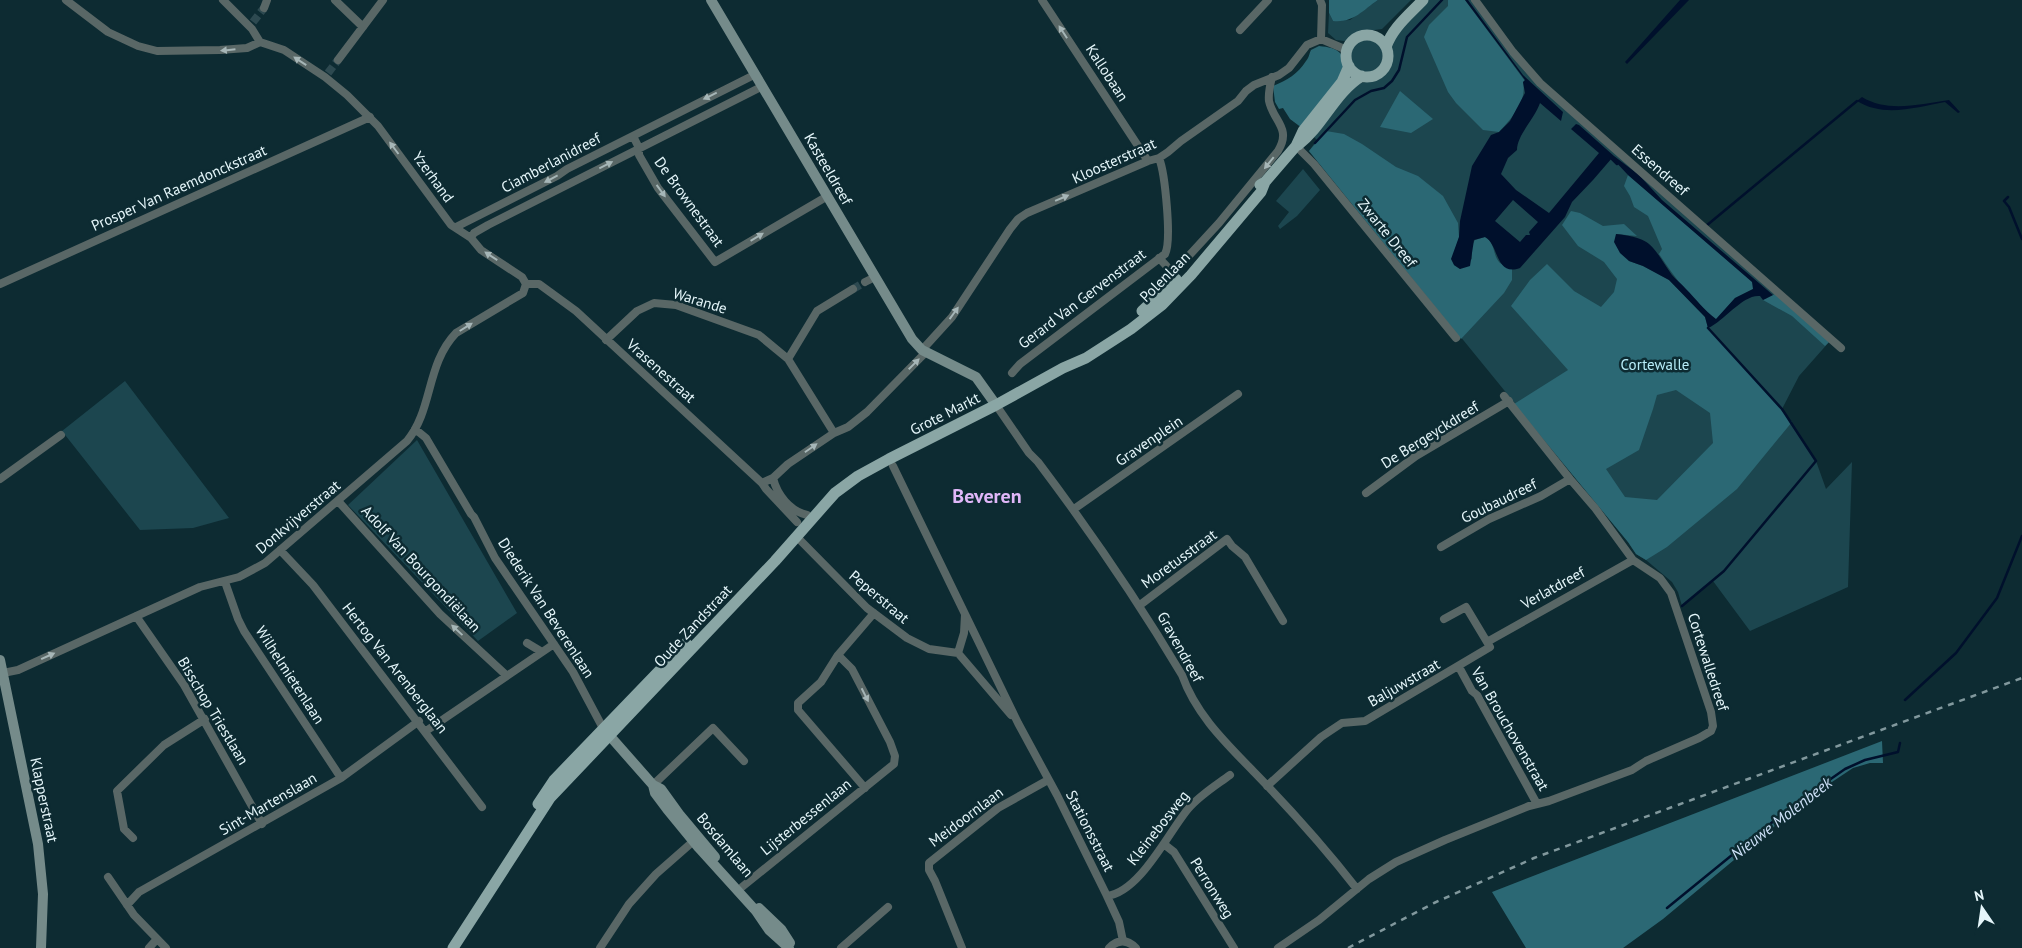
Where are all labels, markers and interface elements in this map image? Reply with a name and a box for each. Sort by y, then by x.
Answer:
one-way arrow [1059,26,1068,39]
street label: Kallobaan [1082,41,1133,105]
one-way arrow [220,46,236,54]
one-way arrow [294,56,307,66]
one-way arrow [703,92,717,100]
street label: Ciamberlanidreef [498,128,605,197]
street label: Kasteeldreef [800,129,857,209]
street label: Kloosterstraat [1069,134,1159,188]
street label: Prosper Van Raemdonckstraat [88,140,269,235]
street label: Essendreef [1628,140,1694,200]
one-way arrow [389,142,400,155]
street label: Yzerhand [409,147,458,206]
street label: De Brownestraat [650,153,728,250]
one-way arrow [1263,156,1274,169]
one-way arrow [599,161,613,169]
one-way arrow [543,175,558,183]
one-way arrow [656,184,666,198]
one-way arrow [1055,194,1069,202]
street label: Zwarte Dreef [1354,194,1422,272]
one-way arrow [750,232,763,241]
street label: Gerard Van Gervenstraat [1014,244,1149,353]
street label: Polenlaan [1135,247,1194,306]
one-way arrow [484,251,498,261]
street label: Warande [671,283,730,318]
one-way arrow [949,306,959,320]
one-way arrow [460,322,473,331]
street label: Vrasenestraat [622,334,700,407]
park label: Cortewalle [1621,355,1689,374]
one-way arrow [908,358,920,370]
street label: Grote Markt [907,388,983,439]
street label: De Bergeyckdreef [1377,396,1483,472]
street label: Gravenplein [1112,411,1186,470]
one-way arrow [804,443,818,453]
street label: Goubaudreef [1458,474,1541,527]
street label: Donkvijverstraat [251,476,344,558]
district label: Beveren [952,483,1022,509]
street label: Adolf Van Bourgondiëlaan [358,501,485,636]
street label: Moretusstraat [1137,525,1220,592]
street label: Diederik Van Beverenlaan [494,534,599,681]
street label: Verlatdreef [1517,562,1589,613]
street label: Peperstraat [845,566,913,627]
street label: Oude Zandstraat [650,581,736,671]
street label: Hertog Van Arenberglaan [338,598,452,737]
street label: Gravendreef [1153,608,1208,686]
street label: Cortewalledreef [1684,610,1734,714]
street label: Wilhelmietenlaan [252,622,329,727]
one-way arrow [452,624,464,636]
one-way arrow [41,652,55,660]
street label: Bisschop Triestlaan [174,653,253,768]
street label: Baljuwstraat [1364,654,1443,711]
street label: Van Brouchovenstraat [1467,663,1554,794]
one-way arrow [861,687,869,702]
street label: Klapperstraat [26,756,63,844]
street label: Sint-Martenslaan [216,768,320,839]
water label: Nieuwe Molenbeek [1726,772,1836,864]
street label: Lijsterbessenlaan [756,774,855,859]
street label: Meidoornlaan [925,782,1007,851]
street label: Kleinebosweg [1122,786,1193,869]
street label: Stationsstraat [1062,787,1119,875]
street label: Bosdamlaan [693,809,758,881]
street label: Perronweg [1186,854,1239,922]
north arrow [1957,883,2007,933]
text: N [1973,886,1986,905]

